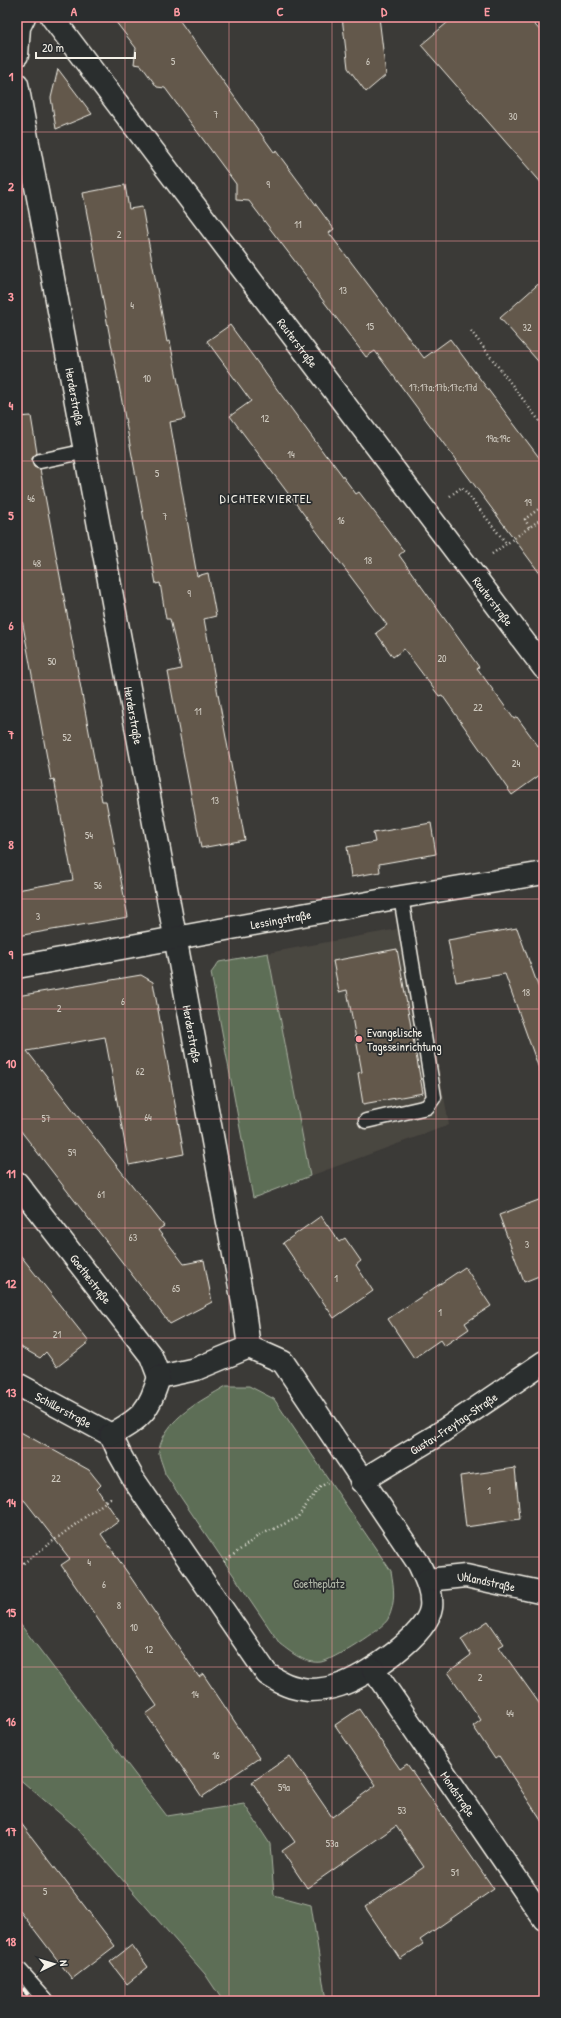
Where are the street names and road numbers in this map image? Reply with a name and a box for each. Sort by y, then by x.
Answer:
street label: Reuterstraße [274,314,322,371]
street label: Herderstraße [62,366,89,427]
street label: Reuterstraße [469,573,518,629]
street label: Herderstraße [120,685,148,746]
street label: Lessingstraße [249,905,313,933]
street label: Herderstraße [179,1004,206,1064]
street label: Goethestraße [66,1250,116,1307]
street label: Schillerstraße [32,1387,95,1432]
street label: Gustav-Freytag-Straße [406,1388,501,1458]
street label: Uhlandstraße [456,1567,517,1595]
street label: Mondstraße [437,1768,480,1820]

